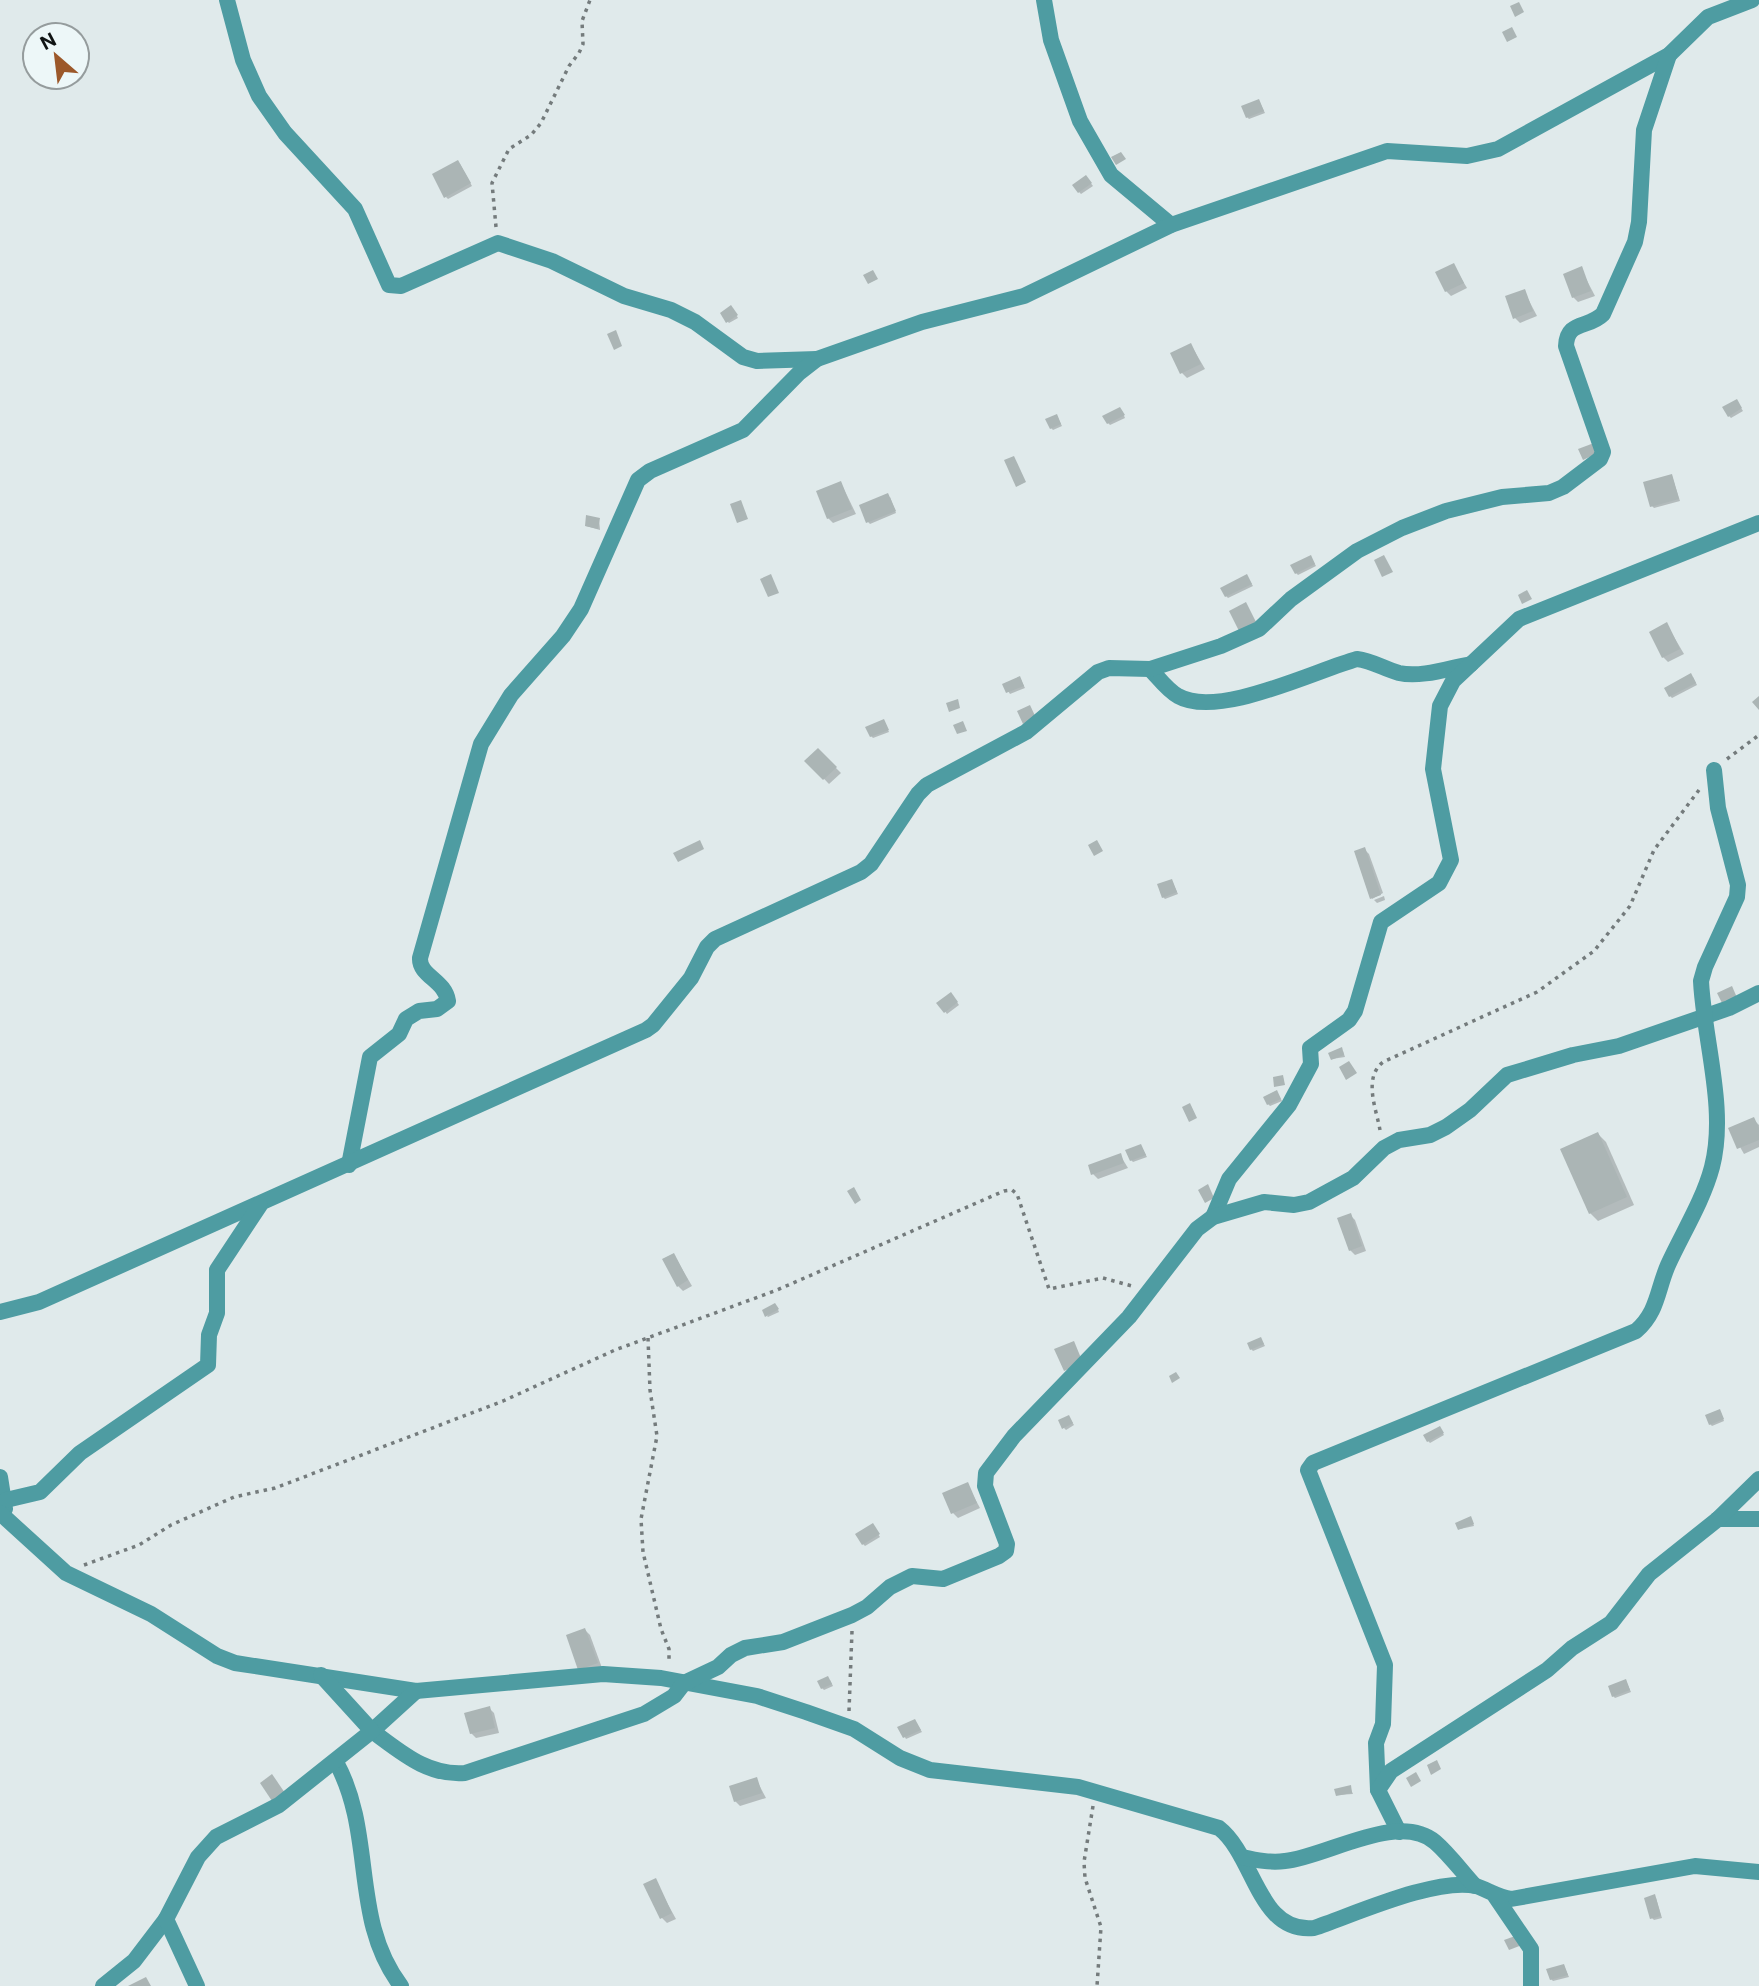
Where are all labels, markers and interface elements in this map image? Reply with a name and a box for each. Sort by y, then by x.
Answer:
north arrow [21,21,91,91]
text: N [36,28,60,54]

